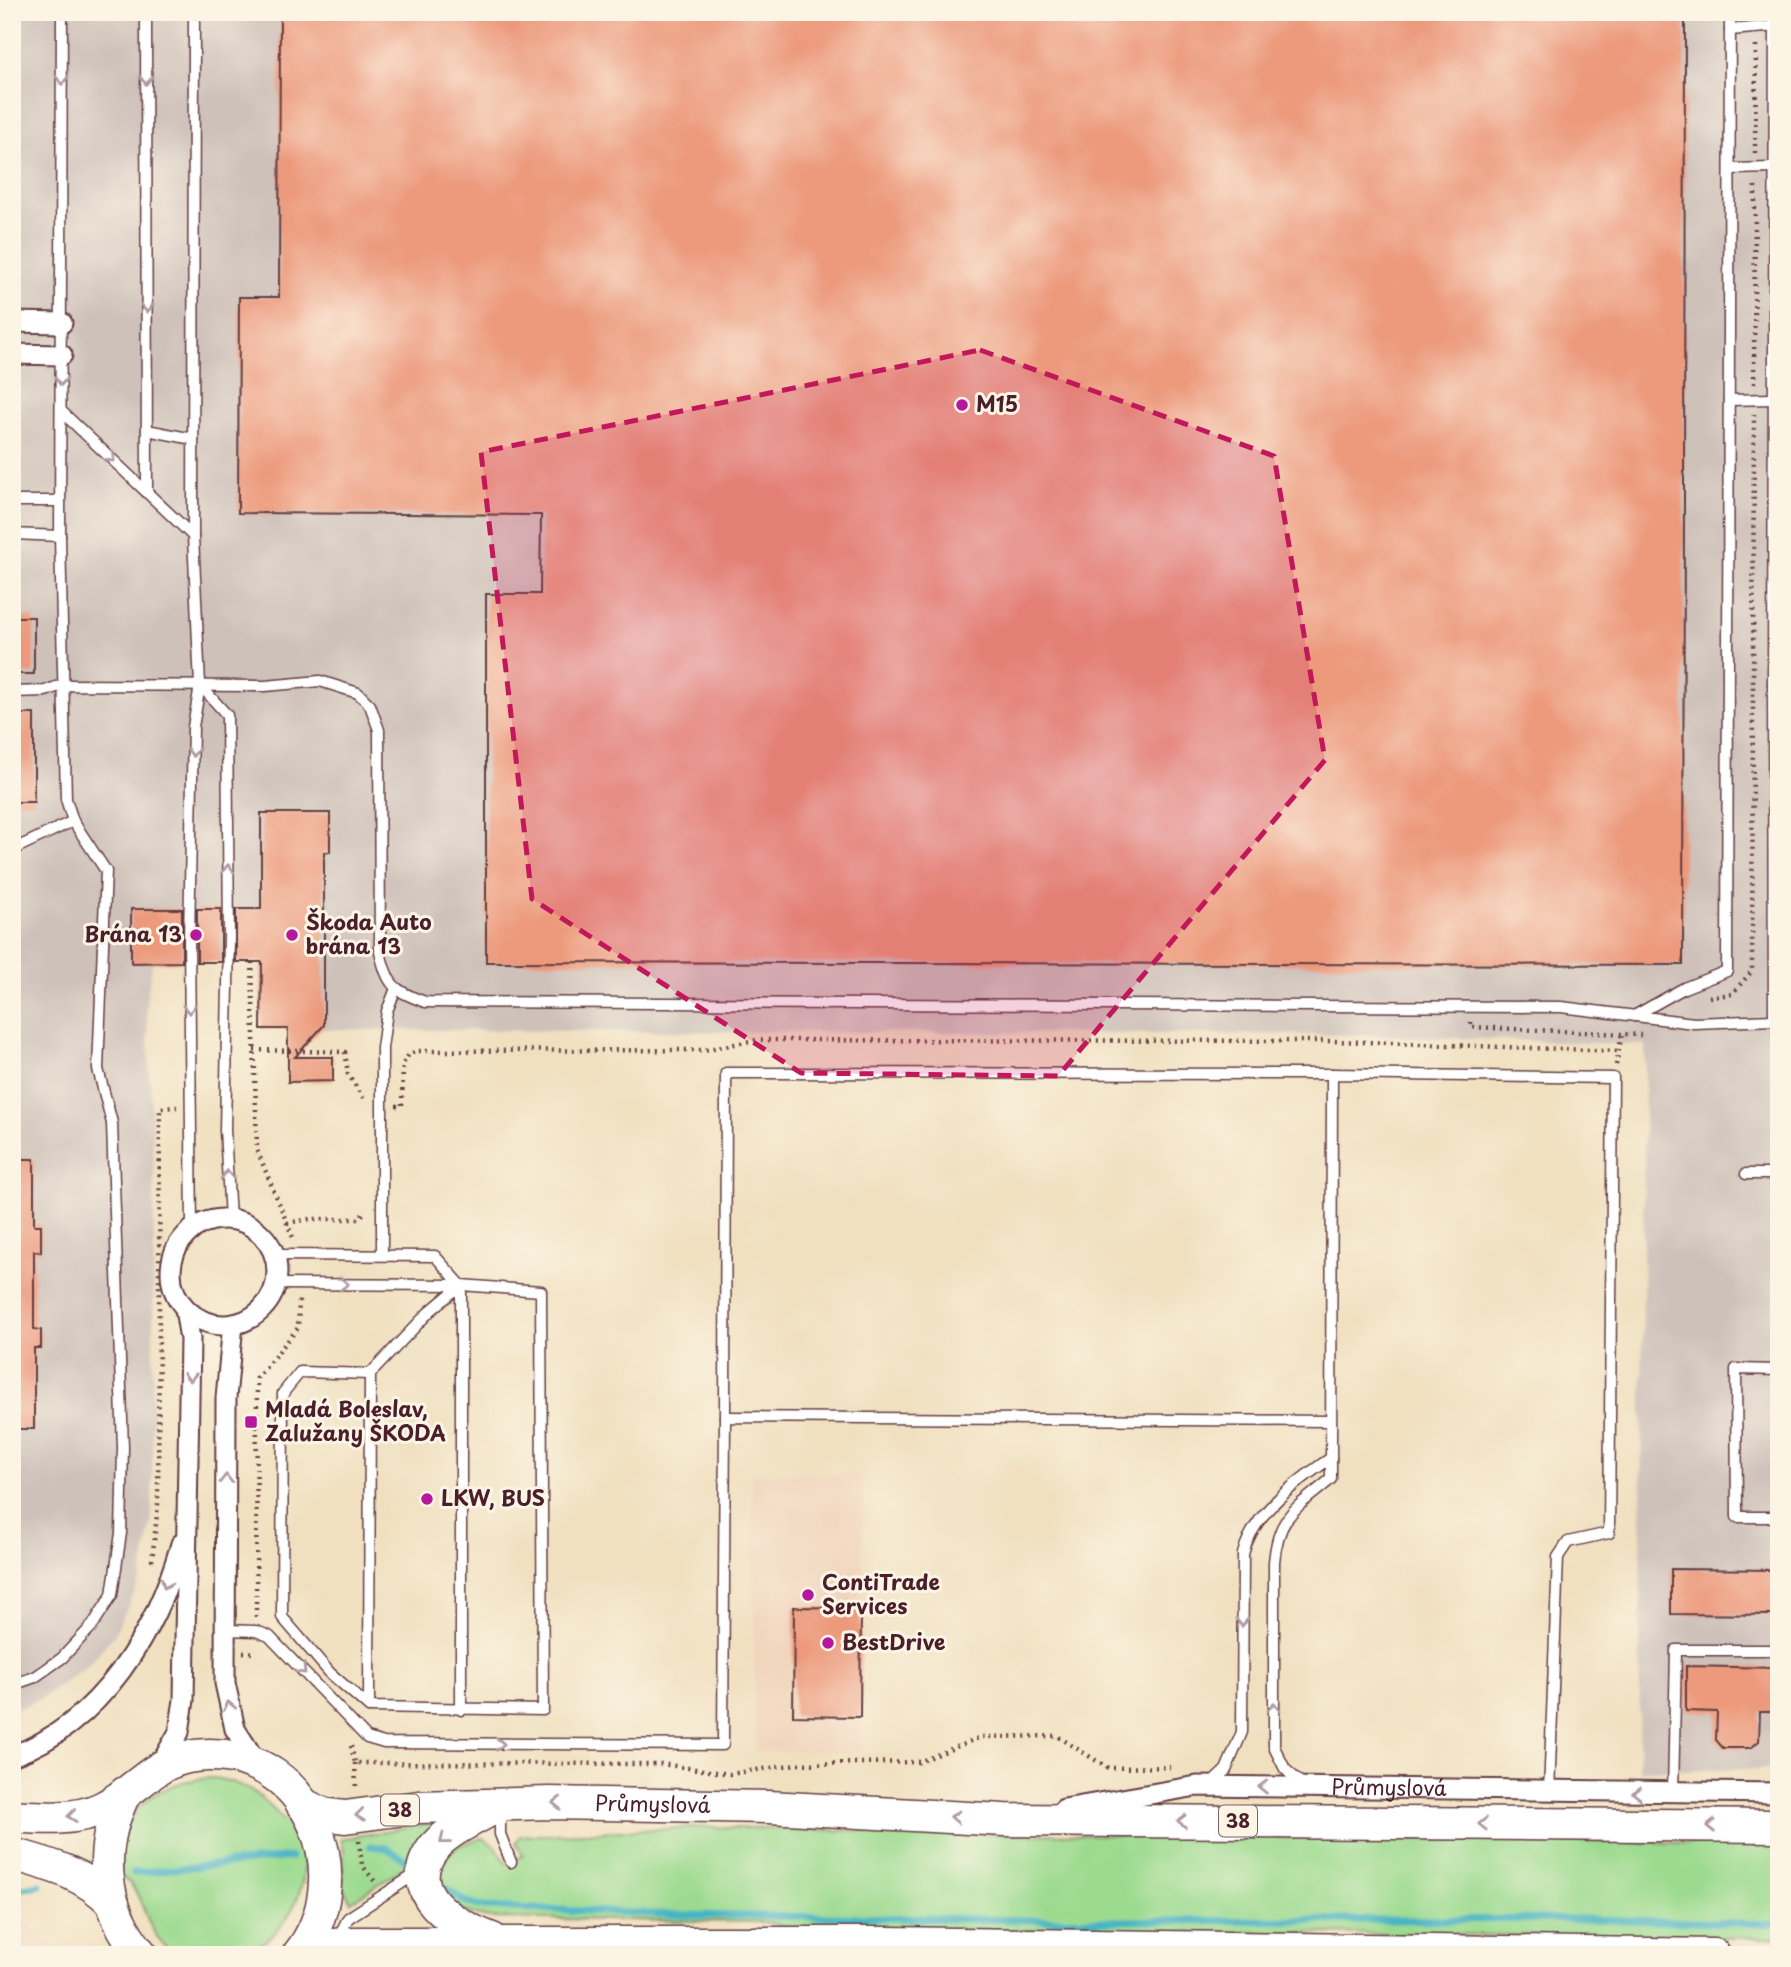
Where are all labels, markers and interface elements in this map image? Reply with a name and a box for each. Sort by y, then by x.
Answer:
one-way arrow [54,76,70,86]
one-way arrow [138,76,154,86]
one-way arrow [139,303,155,314]
one-way arrow [54,376,69,387]
place label: M15 [976,387,1018,419]
marker: M15 [954,397,970,413]
one-way arrow [103,449,116,462]
one-way arrow [185,747,200,758]
one-way arrow [220,863,236,874]
place label: Škoda Auto brána 13 [306,905,432,961]
place label: Brána 13 [84,917,182,949]
marker: Brána 13 [188,927,204,943]
marker: Škoda Auto brána 13 [284,927,300,943]
one-way arrow [181,1004,197,1014]
one-way arrow [220,1169,235,1180]
one-way arrow [339,1276,350,1291]
one-way arrow [182,1372,197,1383]
place label: Mladá Boleslav, Zalužany ŠKODA [265,1392,446,1448]
marker: Mladá Boleslav, Zalužany ŠKODA [243,1414,259,1430]
one-way arrow [218,1473,234,1484]
place label: LKW, BUS [441,1481,545,1513]
marker: LKW, BUS [419,1491,435,1507]
place label: ContiTrade Services [822,1565,940,1621]
one-way arrow [161,1578,175,1590]
marker: ContiTrade Services [800,1587,816,1603]
one-way arrow [1234,1618,1250,1628]
place label: BestDrive [842,1625,946,1657]
marker: BestDrive [820,1635,836,1651]
one-way arrow [293,1662,306,1675]
one-way arrow [222,1700,237,1712]
one-way arrow [1267,1701,1282,1712]
one-way arrow [495,1736,505,1752]
street label: Průmyslová [1331,1770,1447,1803]
one-way arrow [1257,1779,1267,1795]
one-way arrow [1631,1785,1642,1801]
street label: Průmyslová [595,1786,711,1820]
road number: 38 [381,1794,419,1826]
one-way arrow [551,1795,562,1811]
road number: 38 [1219,1806,1257,1837]
one-way arrow [354,1807,366,1822]
one-way arrow [66,1808,77,1823]
one-way arrow [949,1810,960,1825]
one-way arrow [1176,1813,1187,1829]
one-way arrow [1477,1816,1488,1831]
one-way arrow [1705,1818,1716,1833]
one-way arrow [439,1832,451,1845]

